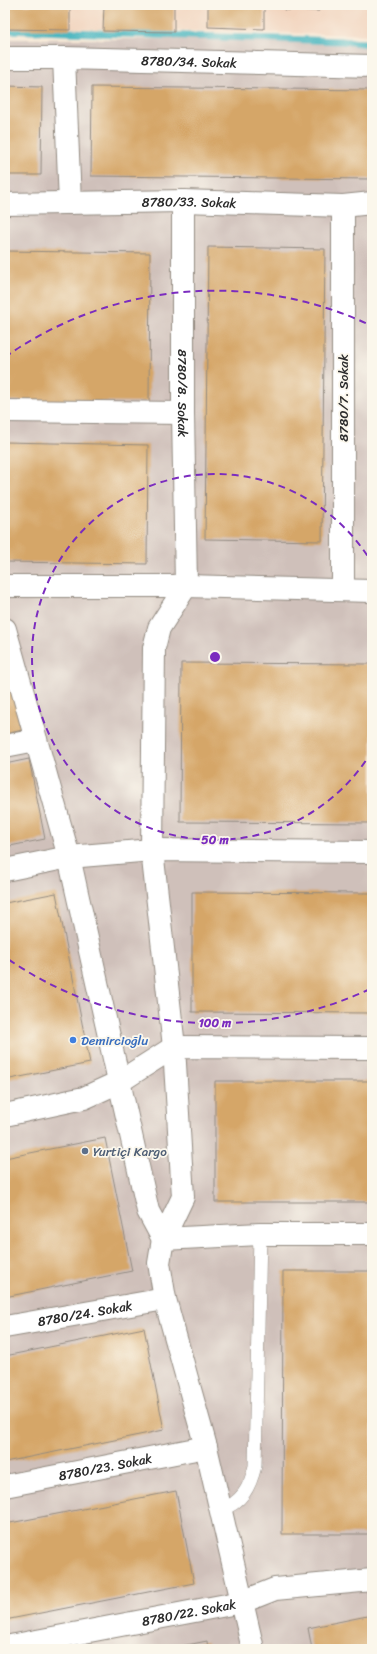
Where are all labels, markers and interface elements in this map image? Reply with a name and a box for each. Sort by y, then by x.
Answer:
street label: 8780/34. Sokak [141,49,237,74]
street label: 8780/33. Sokak [142,190,237,215]
street label: 8780/8. Sokak [171,349,194,437]
street label: 8780/7. Sokak [332,354,355,442]
centre of rings [208,650,222,664]
text: 50 m [201,829,229,851]
text: 100 m [199,1012,232,1034]
place label: Demircioğlu [81,1029,148,1052]
marker: Demircioğlu [68,1035,78,1045]
place label: Yurtiçi Kargo [93,1140,167,1163]
marker: Yurtiçi Kargo [80,1146,90,1156]
street label: 8780/24. Sokak [36,1294,134,1333]
street label: 8780/23. Sokak [56,1447,154,1487]
street label: 8780/22. Sokak [140,1592,238,1633]

